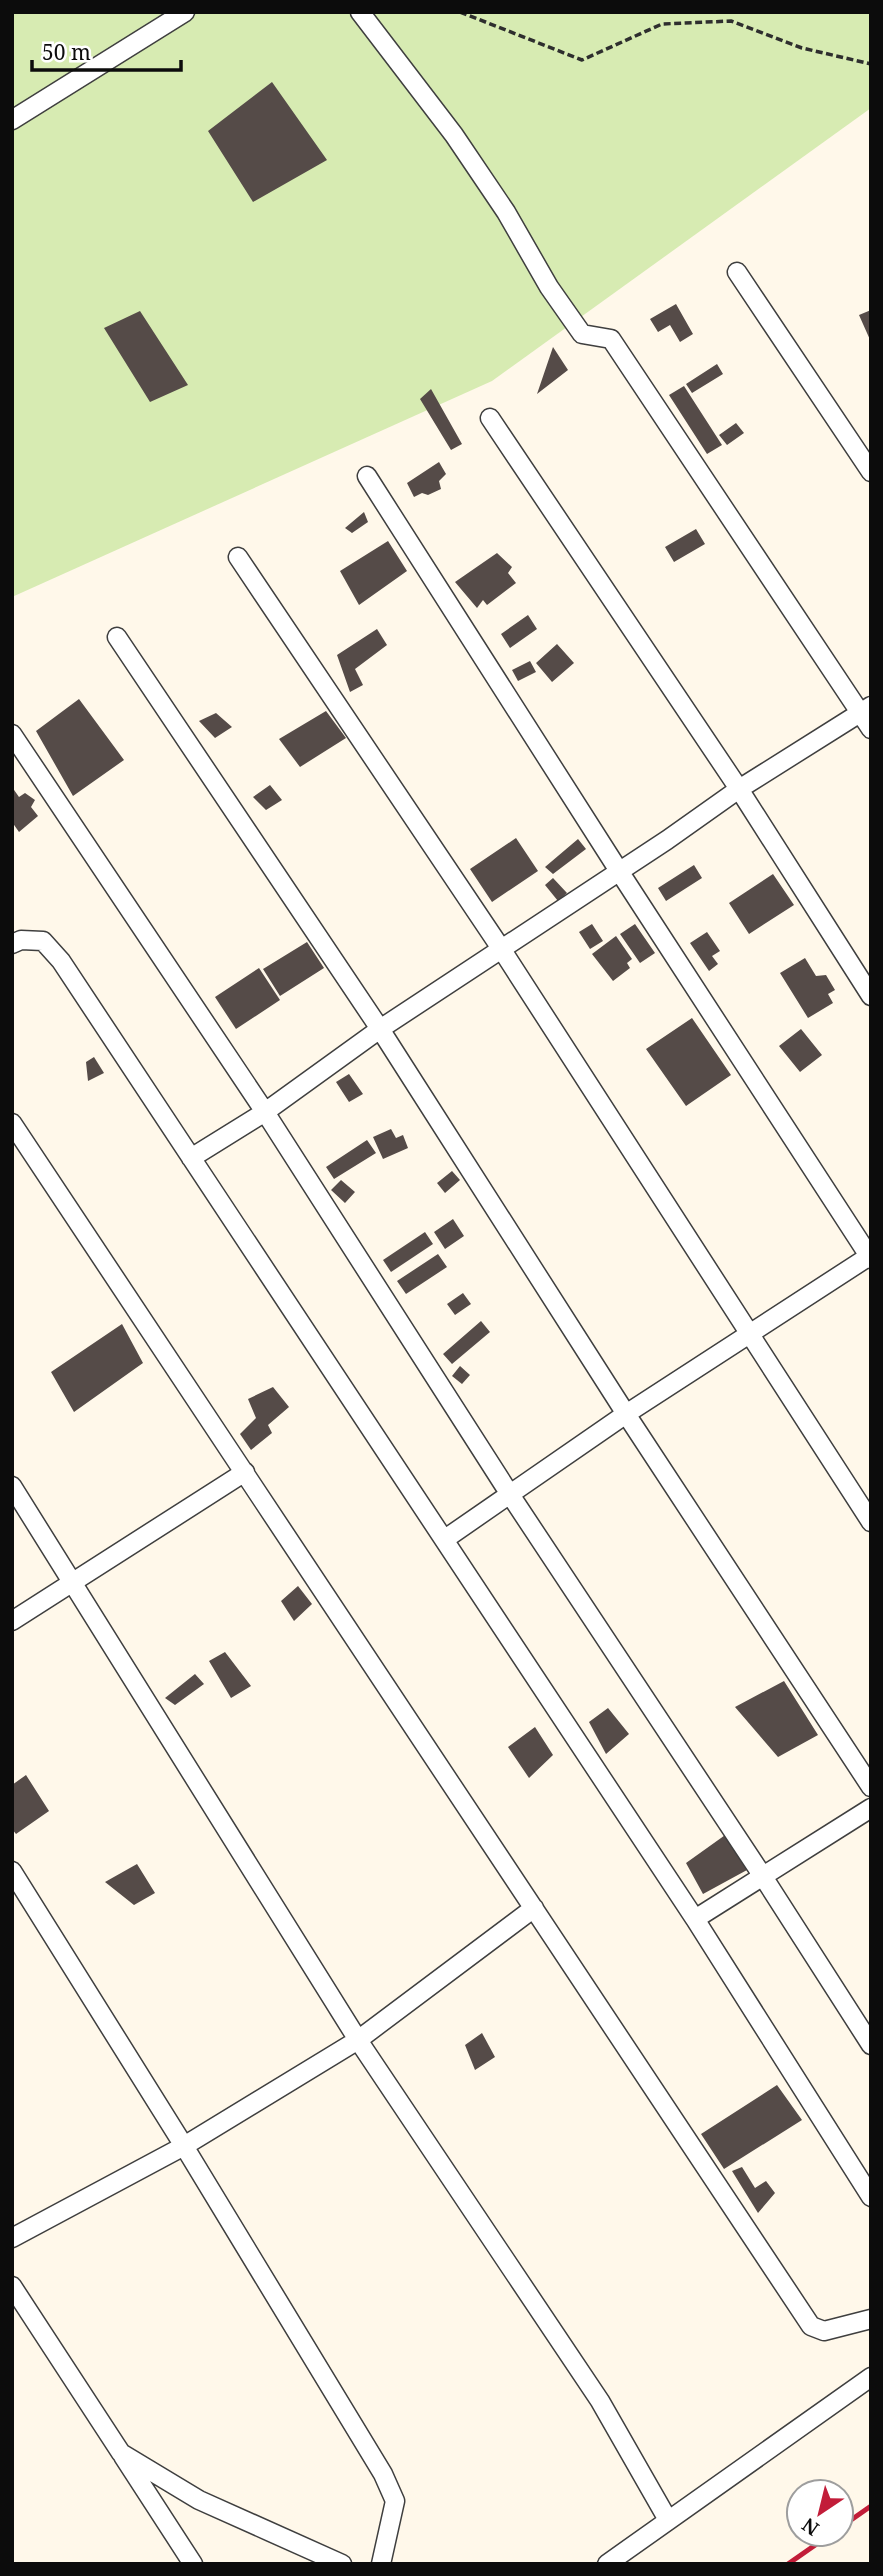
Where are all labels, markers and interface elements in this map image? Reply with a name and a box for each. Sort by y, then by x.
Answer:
scale bar [32,28,180,72]
text: 50 m [42,38,91,66]
north arrow [785,2478,855,2548]
text: N [797,2512,824,2542]

